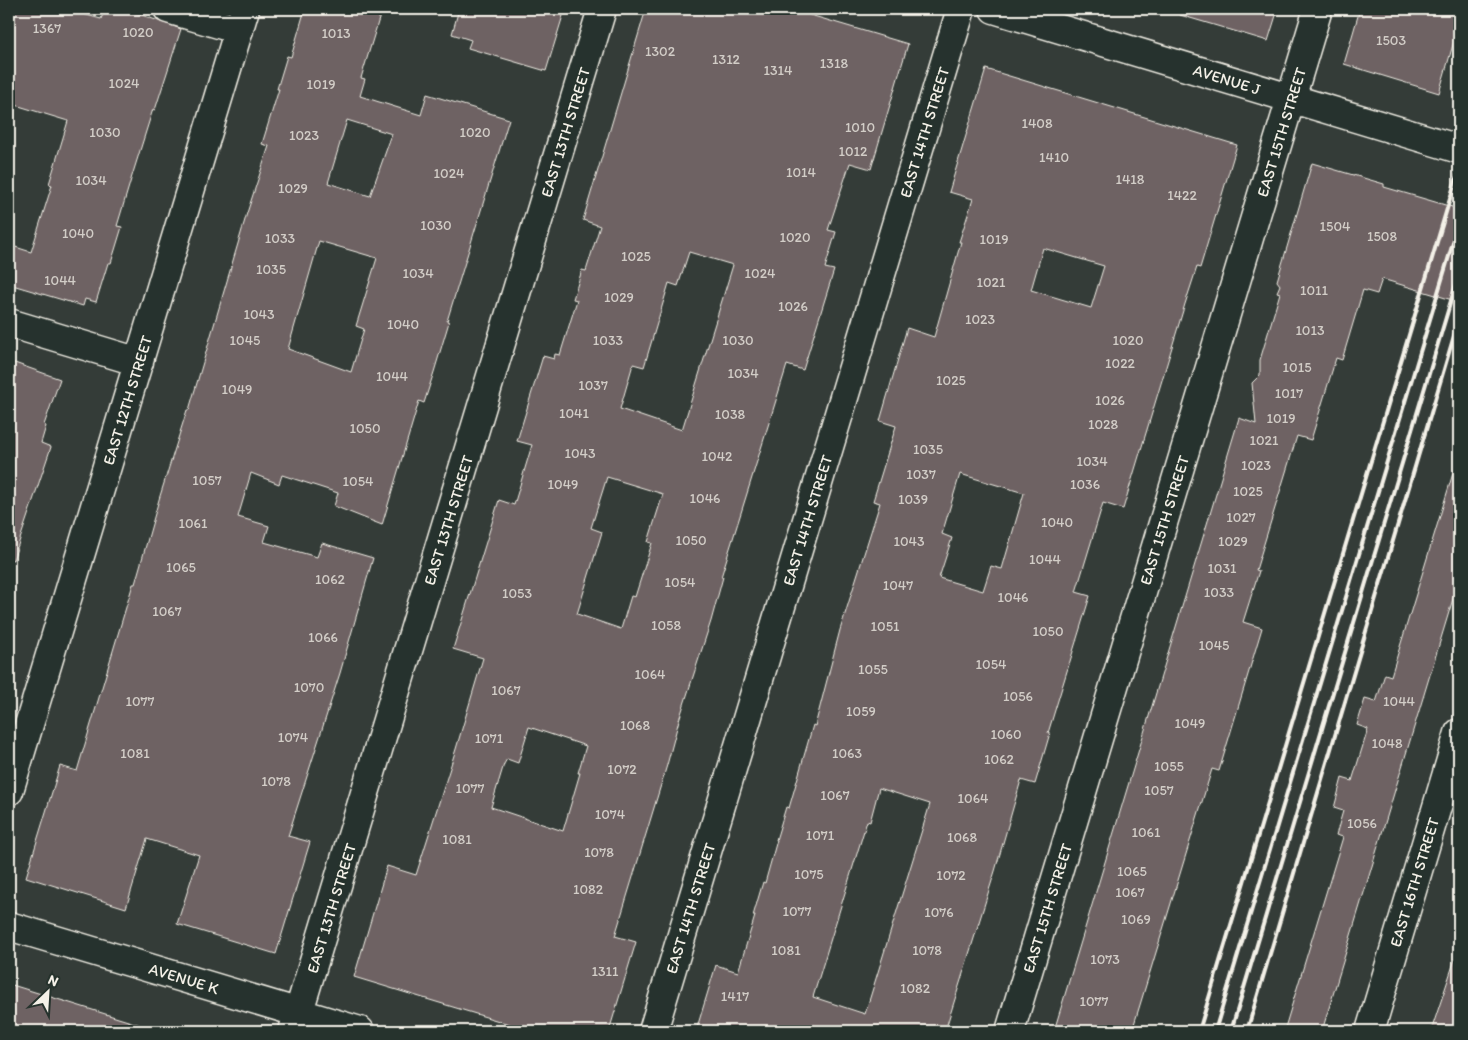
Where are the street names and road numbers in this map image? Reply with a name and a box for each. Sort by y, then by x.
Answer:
street label: AVENUE J [1191,60,1263,99]
street label: EAST 14TH STREET [896,64,953,200]
street label: EAST 13TH STREET [537,65,594,199]
street label: EAST 15TH STREET [1253,65,1310,199]
street label: EAST 12TH STREET [99,333,156,467]
street label: EAST 14TH STREET [779,452,836,588]
street label: EAST 13TH STREET [420,453,477,587]
street label: EAST 15TH STREET [1136,453,1193,587]
street label: EAST 16TH STREET [1386,815,1443,949]
street label: EAST 14TH STREET [662,840,719,976]
street label: EAST 13TH STREET [303,841,360,975]
street label: EAST 15TH STREET [1019,841,1076,975]
street label: AVENUE K [147,959,222,998]

